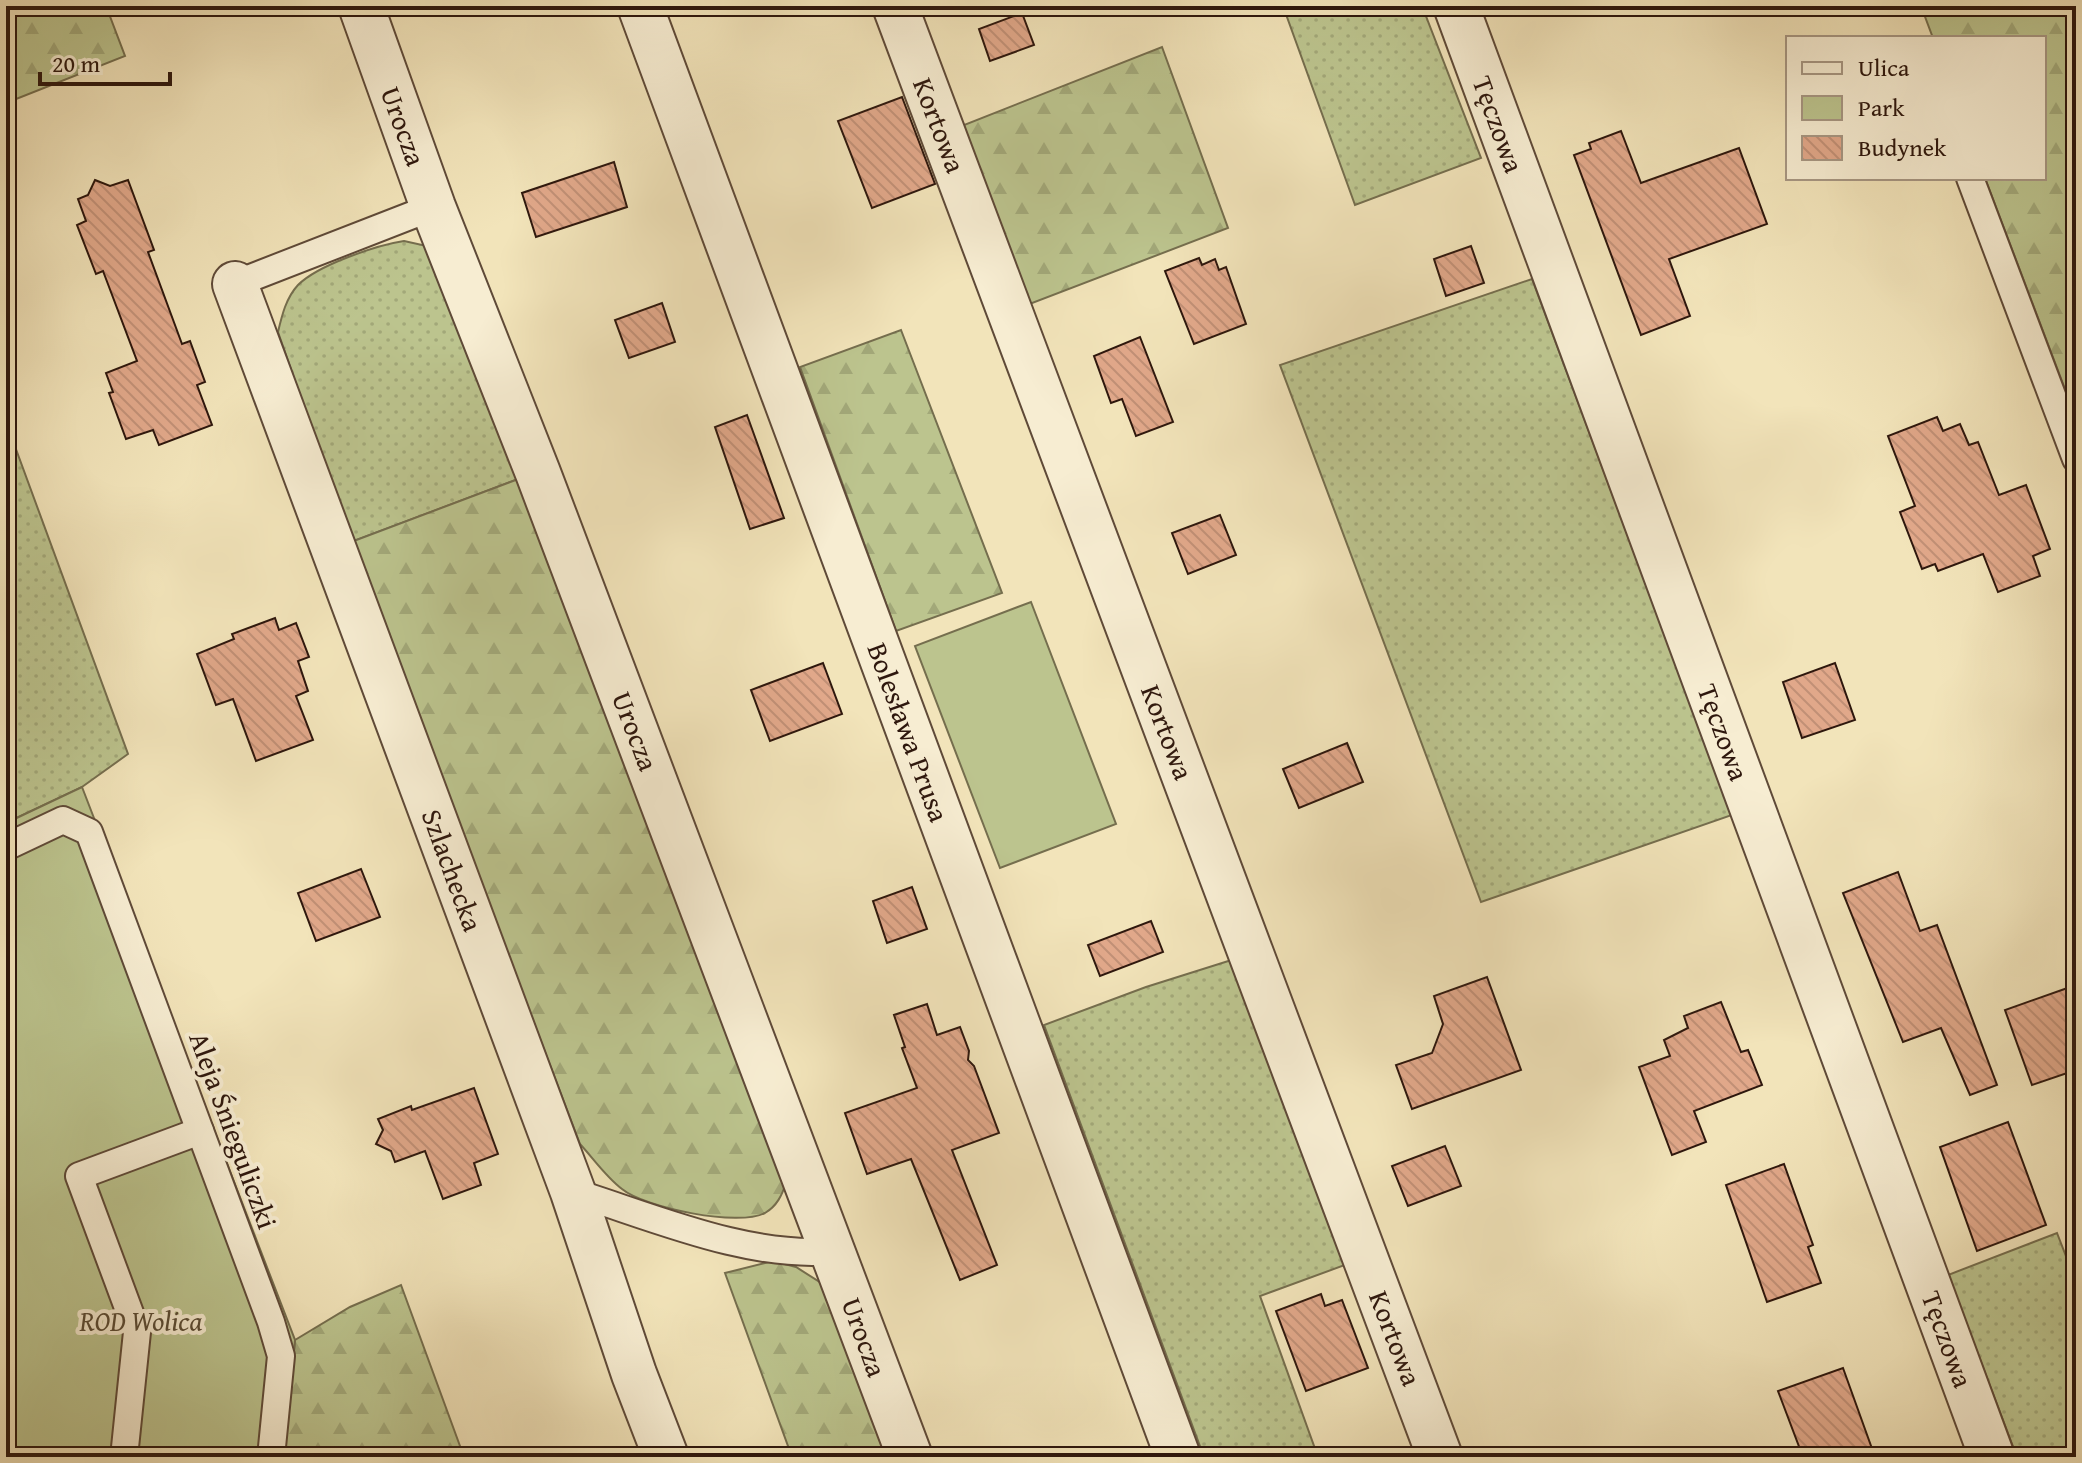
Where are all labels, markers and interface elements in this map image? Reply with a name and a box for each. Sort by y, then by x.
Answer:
scale bar [40,36,170,86]
legend [1786,36,2046,180]
text: 20 m [52,46,100,81]
text: Ulica [1858,50,1910,85]
street label: Tęczowa [1463,70,1536,179]
street label: Kortowa [903,72,977,179]
street label: Urocza [371,81,438,172]
text: Park [1858,90,1905,125]
text: Budynek [1858,130,1947,165]
street label: Bolesława Prusa [858,637,961,828]
street label: Tęczowa [1688,678,1761,787]
street label: Kortowa [1131,679,1205,786]
street label: Urocza [602,685,670,777]
street label: Szlachecka [412,803,494,938]
street label: Aleja Śnieguliczki [179,1026,289,1234]
street label: Kortowa [1359,1285,1433,1392]
street label: Tęczowa [1912,1285,1985,1394]
street label: Urocza [832,1292,899,1383]
park label: ROD Wolica [79,1300,203,1341]

